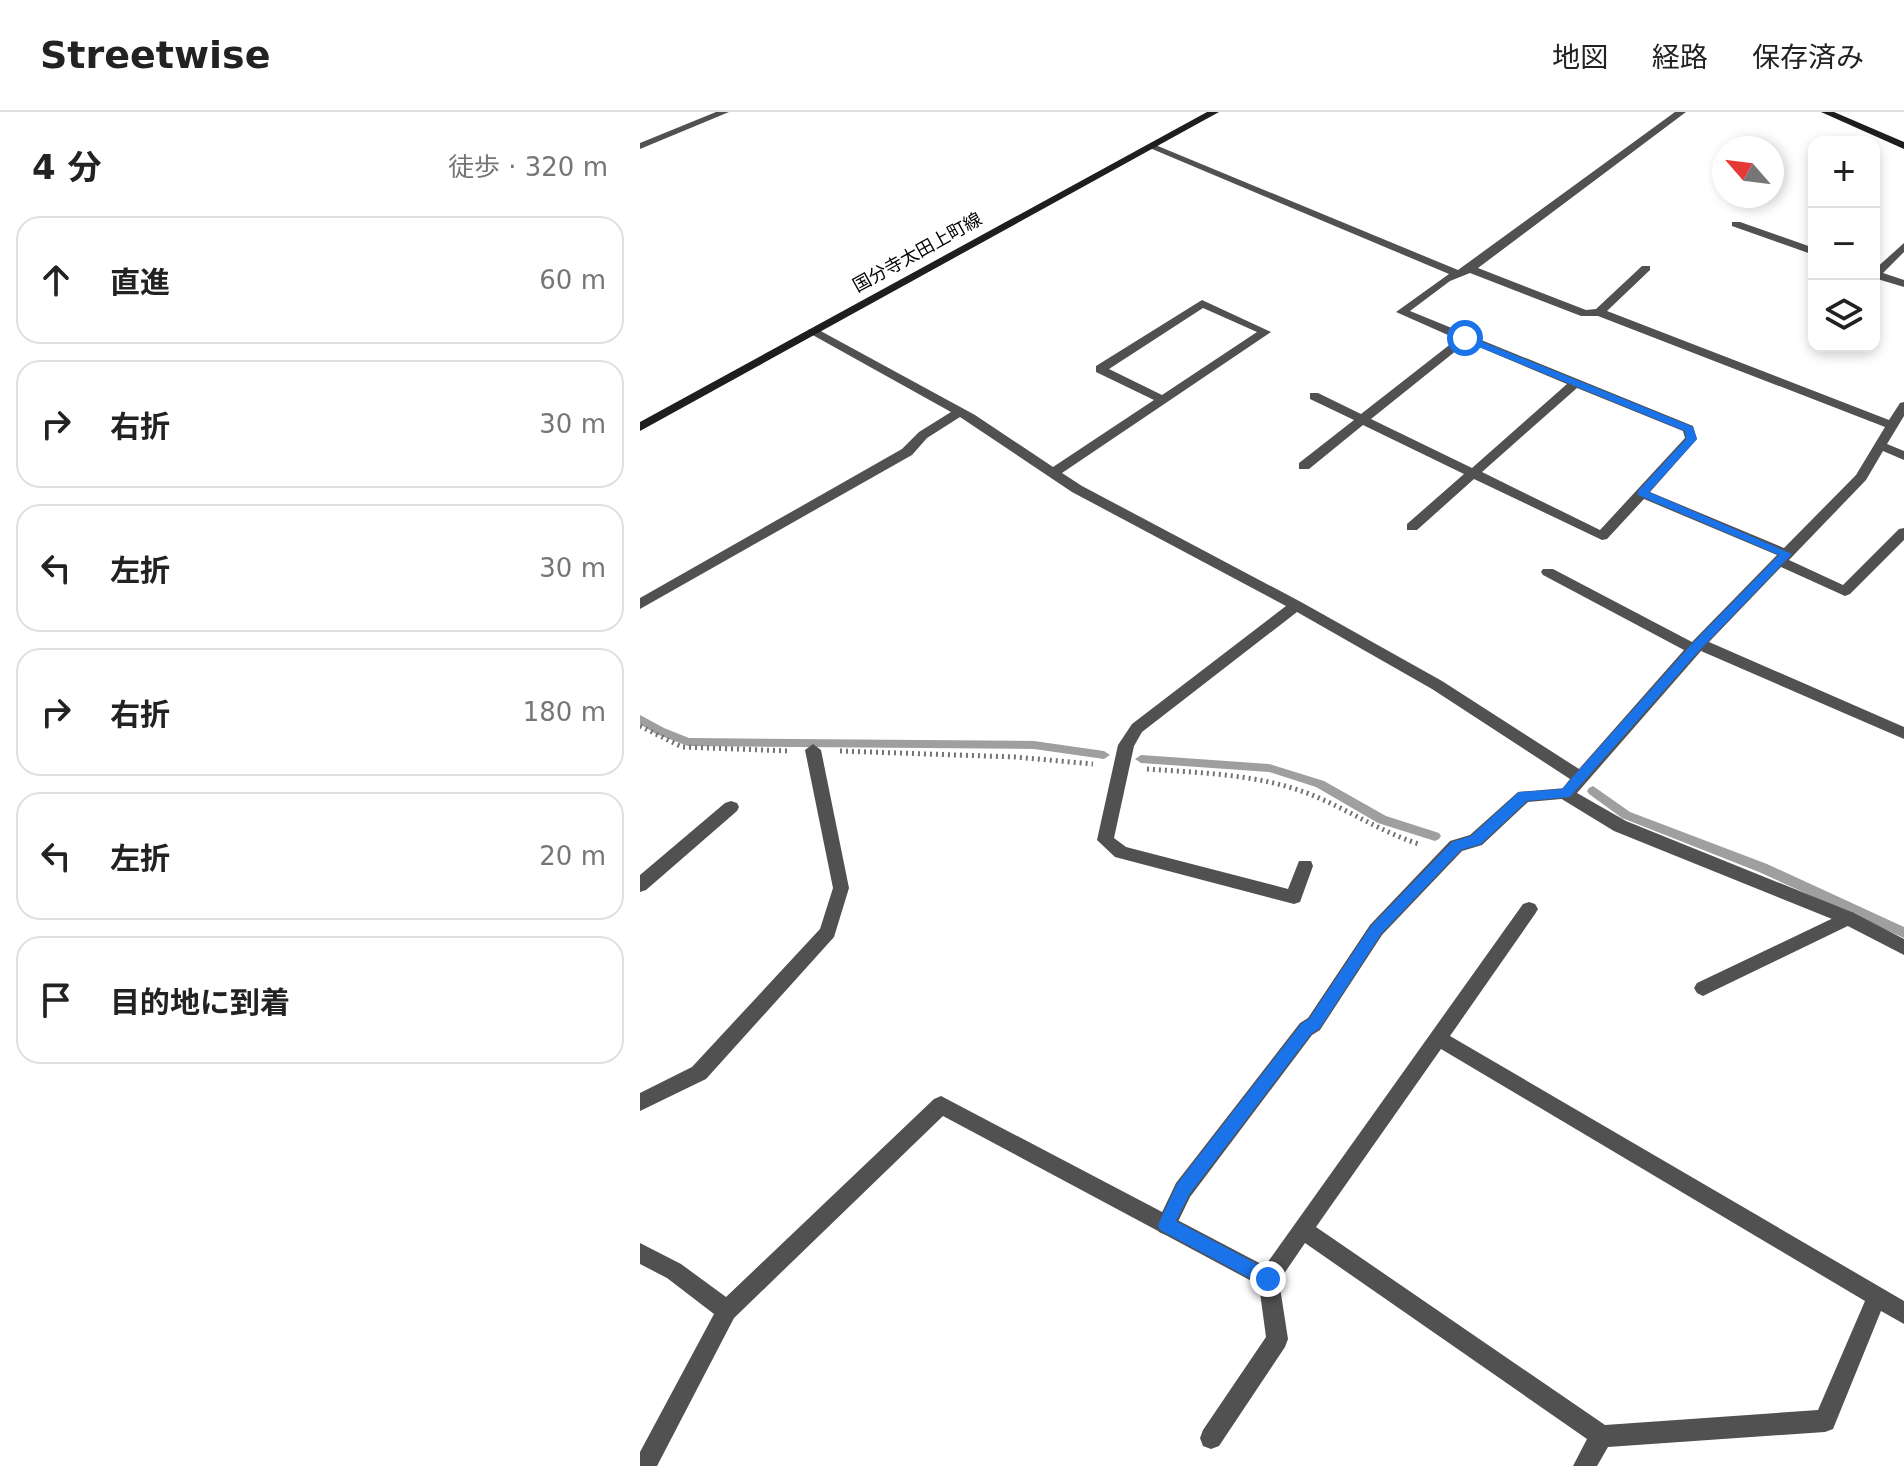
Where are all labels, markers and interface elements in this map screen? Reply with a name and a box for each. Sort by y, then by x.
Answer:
text: Streetwise [40,33,271,77]
text: 地図 [1552,41,1608,74]
text: 経路 [1652,41,1708,74]
text: 保存済み [1752,41,1864,74]
north arrow [1712,136,1784,208]
map controls [1808,136,1880,352]
button: + [1808,136,1880,208]
text: 4 分 [32,147,102,187]
text: 徒歩 · 320 m [448,152,608,182]
street label: 国分寺太田上町線 [849,208,985,296]
button: − [1808,208,1880,280]
icon: ahead [34,258,78,302]
text: 直進 [110,265,170,300]
text: 60 m [539,265,606,295]
button: layers [1808,280,1880,352]
route start [1447,320,1483,356]
icon: right [34,402,78,446]
text: 右折 [110,409,170,444]
text: 30 m [539,409,606,439]
icon: left [34,546,78,590]
text: 左折 [110,553,170,588]
text: 30 m [539,553,606,583]
icon: right [34,690,78,734]
text: 右折 [110,697,170,732]
text: 180 m [523,697,606,727]
icon: left [34,834,78,878]
text: 左折 [110,841,170,876]
text: 20 m [539,841,606,871]
icon: arrive [34,978,78,1022]
text: 目的地に到着 [110,985,290,1020]
route end [1250,1261,1286,1297]

